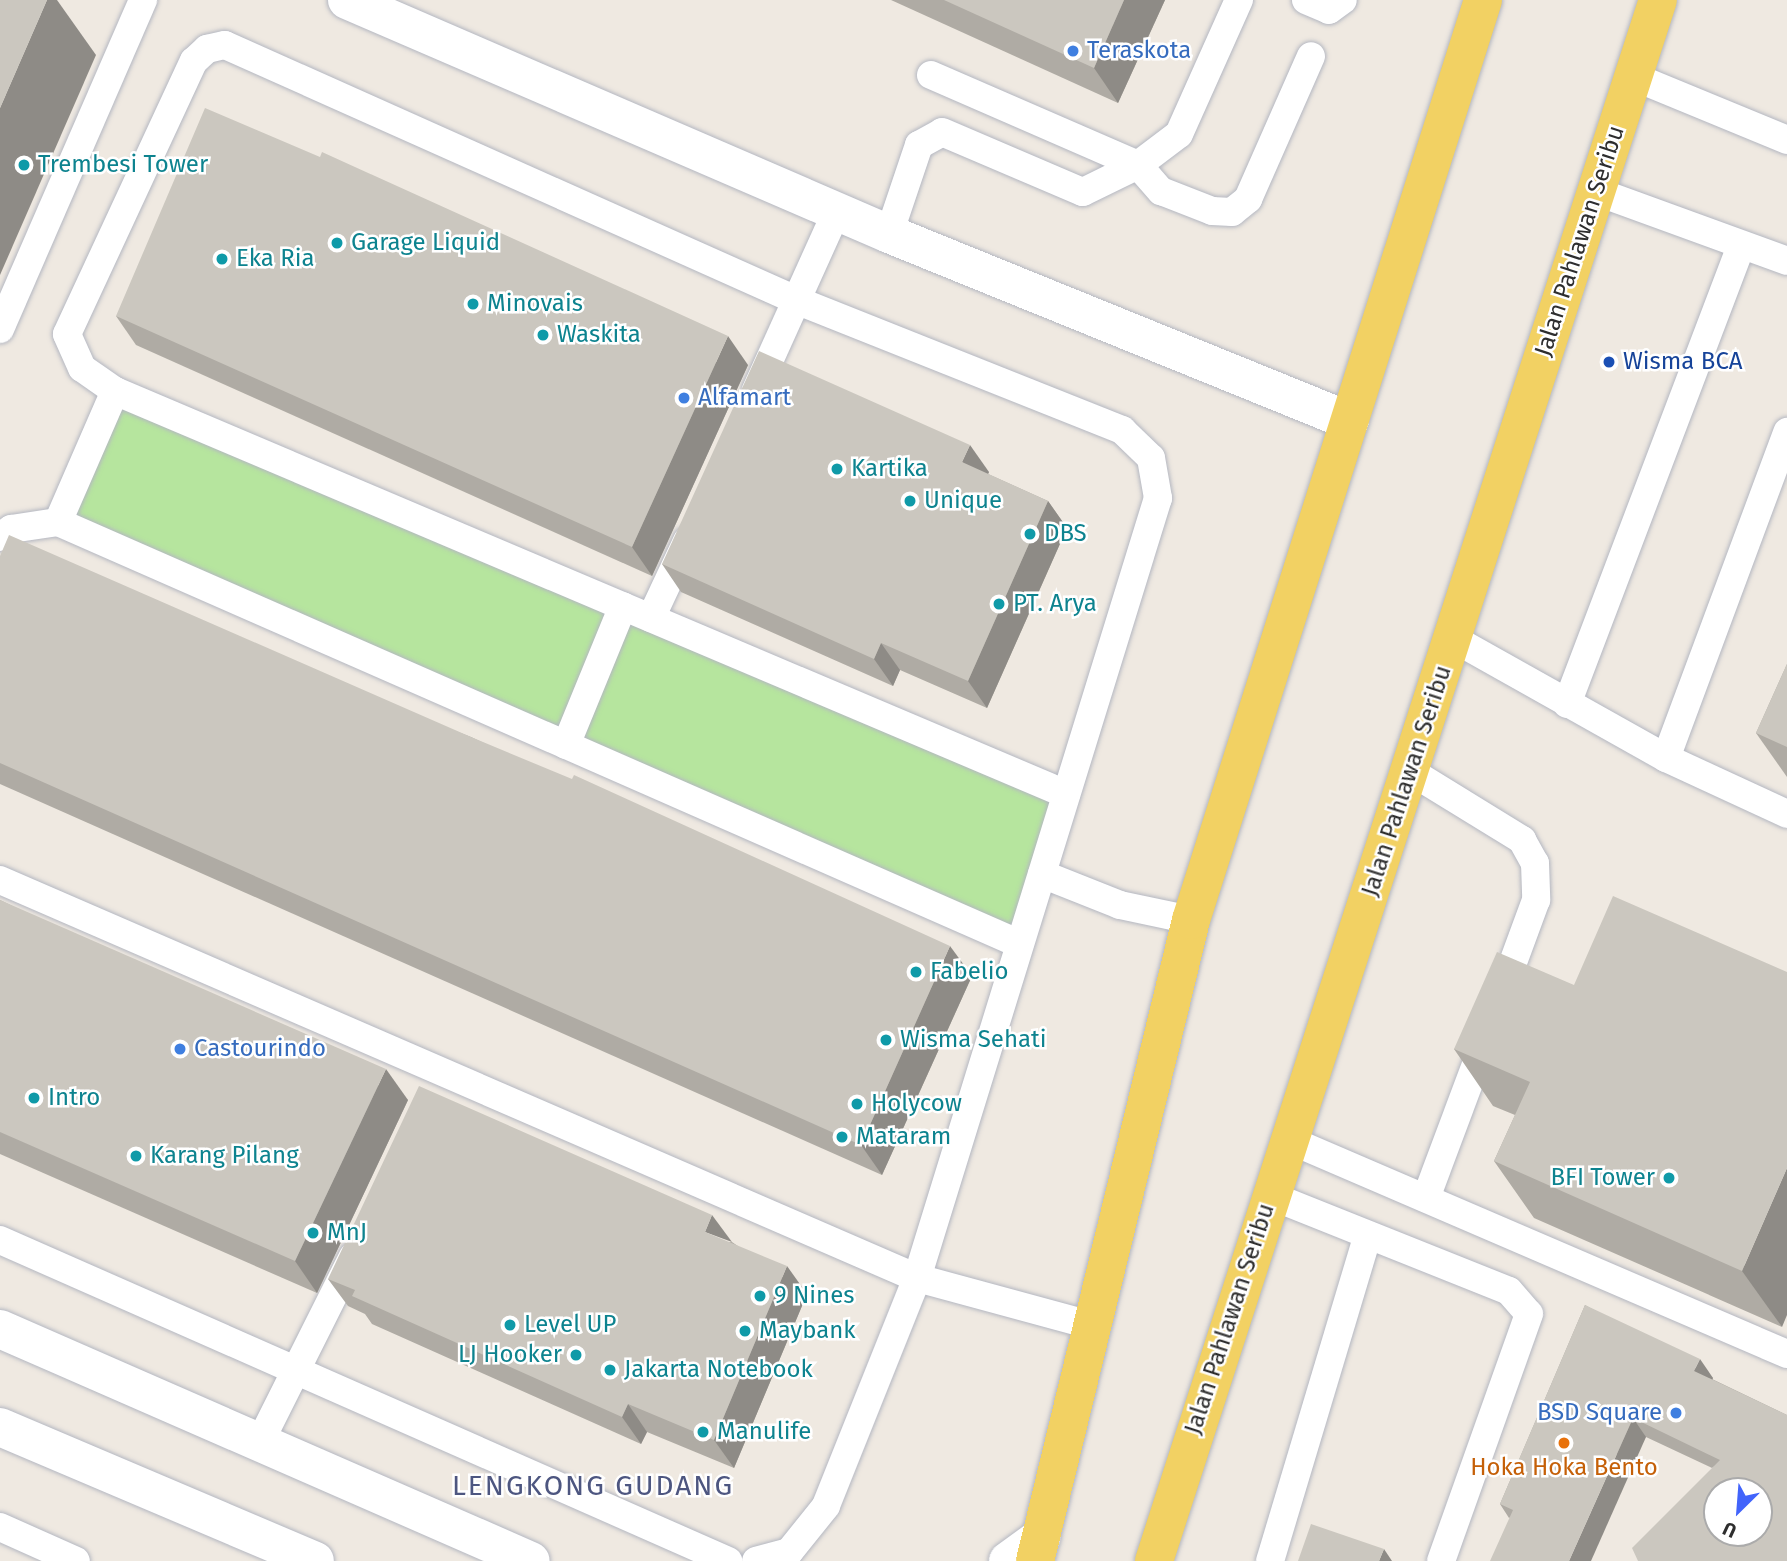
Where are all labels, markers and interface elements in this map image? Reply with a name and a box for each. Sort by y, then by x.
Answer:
place label: Teraskota [1087,37,1191,65]
marker: Teraskota [1065,43,1081,59]
street label: Jalan Pahlawan Seribu [1529,122,1631,360]
place label: Trembesi Tower [38,151,208,179]
marker: Trembesi Tower [16,157,32,173]
place label: Garage Liquid [351,229,500,257]
marker: Garage Liquid [329,235,345,251]
place label: Eka Ria [236,245,315,273]
marker: Eka Ria [214,251,230,267]
place label: Minovais [487,290,583,318]
marker: Minovais [465,296,481,312]
place label: Waskita [557,321,641,349]
marker: Waskita [535,327,551,343]
place label: Wisma BCA [1623,348,1743,376]
marker: Wisma BCA [1601,354,1617,370]
place label: Alfamart [698,384,791,412]
marker: Alfamart [676,390,692,406]
place label: Kartika [851,455,928,483]
marker: Kartika [829,461,845,477]
place label: Unique [924,487,1002,515]
marker: Unique [902,493,918,509]
place label: DBS [1044,520,1087,548]
marker: DBS [1022,526,1038,542]
place label: PT. Arya [1013,590,1097,618]
marker: PT. Arya [991,596,1007,612]
street label: Jalan Pahlawan Seribu [1356,662,1458,900]
place label: Fabelio [930,958,1009,986]
marker: Fabelio [908,964,924,980]
place label: Wisma Sehati [900,1026,1046,1054]
marker: Wisma Sehati [878,1032,894,1048]
place label: Castourindo [194,1035,326,1063]
marker: Castourindo [172,1041,188,1057]
place label: Intro [48,1084,100,1112]
marker: Intro [26,1090,42,1106]
place label: Holycow [871,1090,962,1118]
marker: Holycow [849,1096,865,1112]
place label: Mataram [856,1123,951,1151]
marker: Mataram [834,1129,850,1145]
place label: Karang Pilang [150,1142,299,1170]
marker: Karang Pilang [128,1148,144,1164]
place label: BFI Tower [1551,1164,1655,1192]
marker: BFI Tower [1661,1170,1677,1186]
street label: Jalan Pahlawan Seribu [1179,1200,1281,1438]
place label: MnJ [327,1219,367,1247]
marker: MnJ [305,1225,321,1241]
place label: 9 Nines [774,1282,854,1310]
marker: 9 Nines [752,1288,768,1304]
place label: Level UP [524,1311,616,1339]
marker: Level UP [502,1317,518,1333]
place label: Maybank [759,1317,856,1345]
marker: Maybank [737,1323,753,1339]
place label: LJ Hooker [458,1341,562,1369]
marker: LJ Hooker [568,1347,584,1363]
place label: Jakarta Notebook [624,1356,813,1384]
marker: Jakarta Notebook [602,1362,618,1378]
place label: BSD Square [1537,1399,1662,1427]
marker: BSD Square [1668,1405,1684,1421]
place label: Manulife [717,1418,811,1446]
marker: Manulife [695,1424,711,1440]
marker: Hoka Hoka Bento [1556,1435,1572,1451]
place label: Hoka Hoka Bento [1470,1454,1658,1482]
district label: LENGKONG GUDANG [454,1469,732,1503]
north arrow [1703,1477,1773,1547]
text: U [1719,1517,1740,1543]

